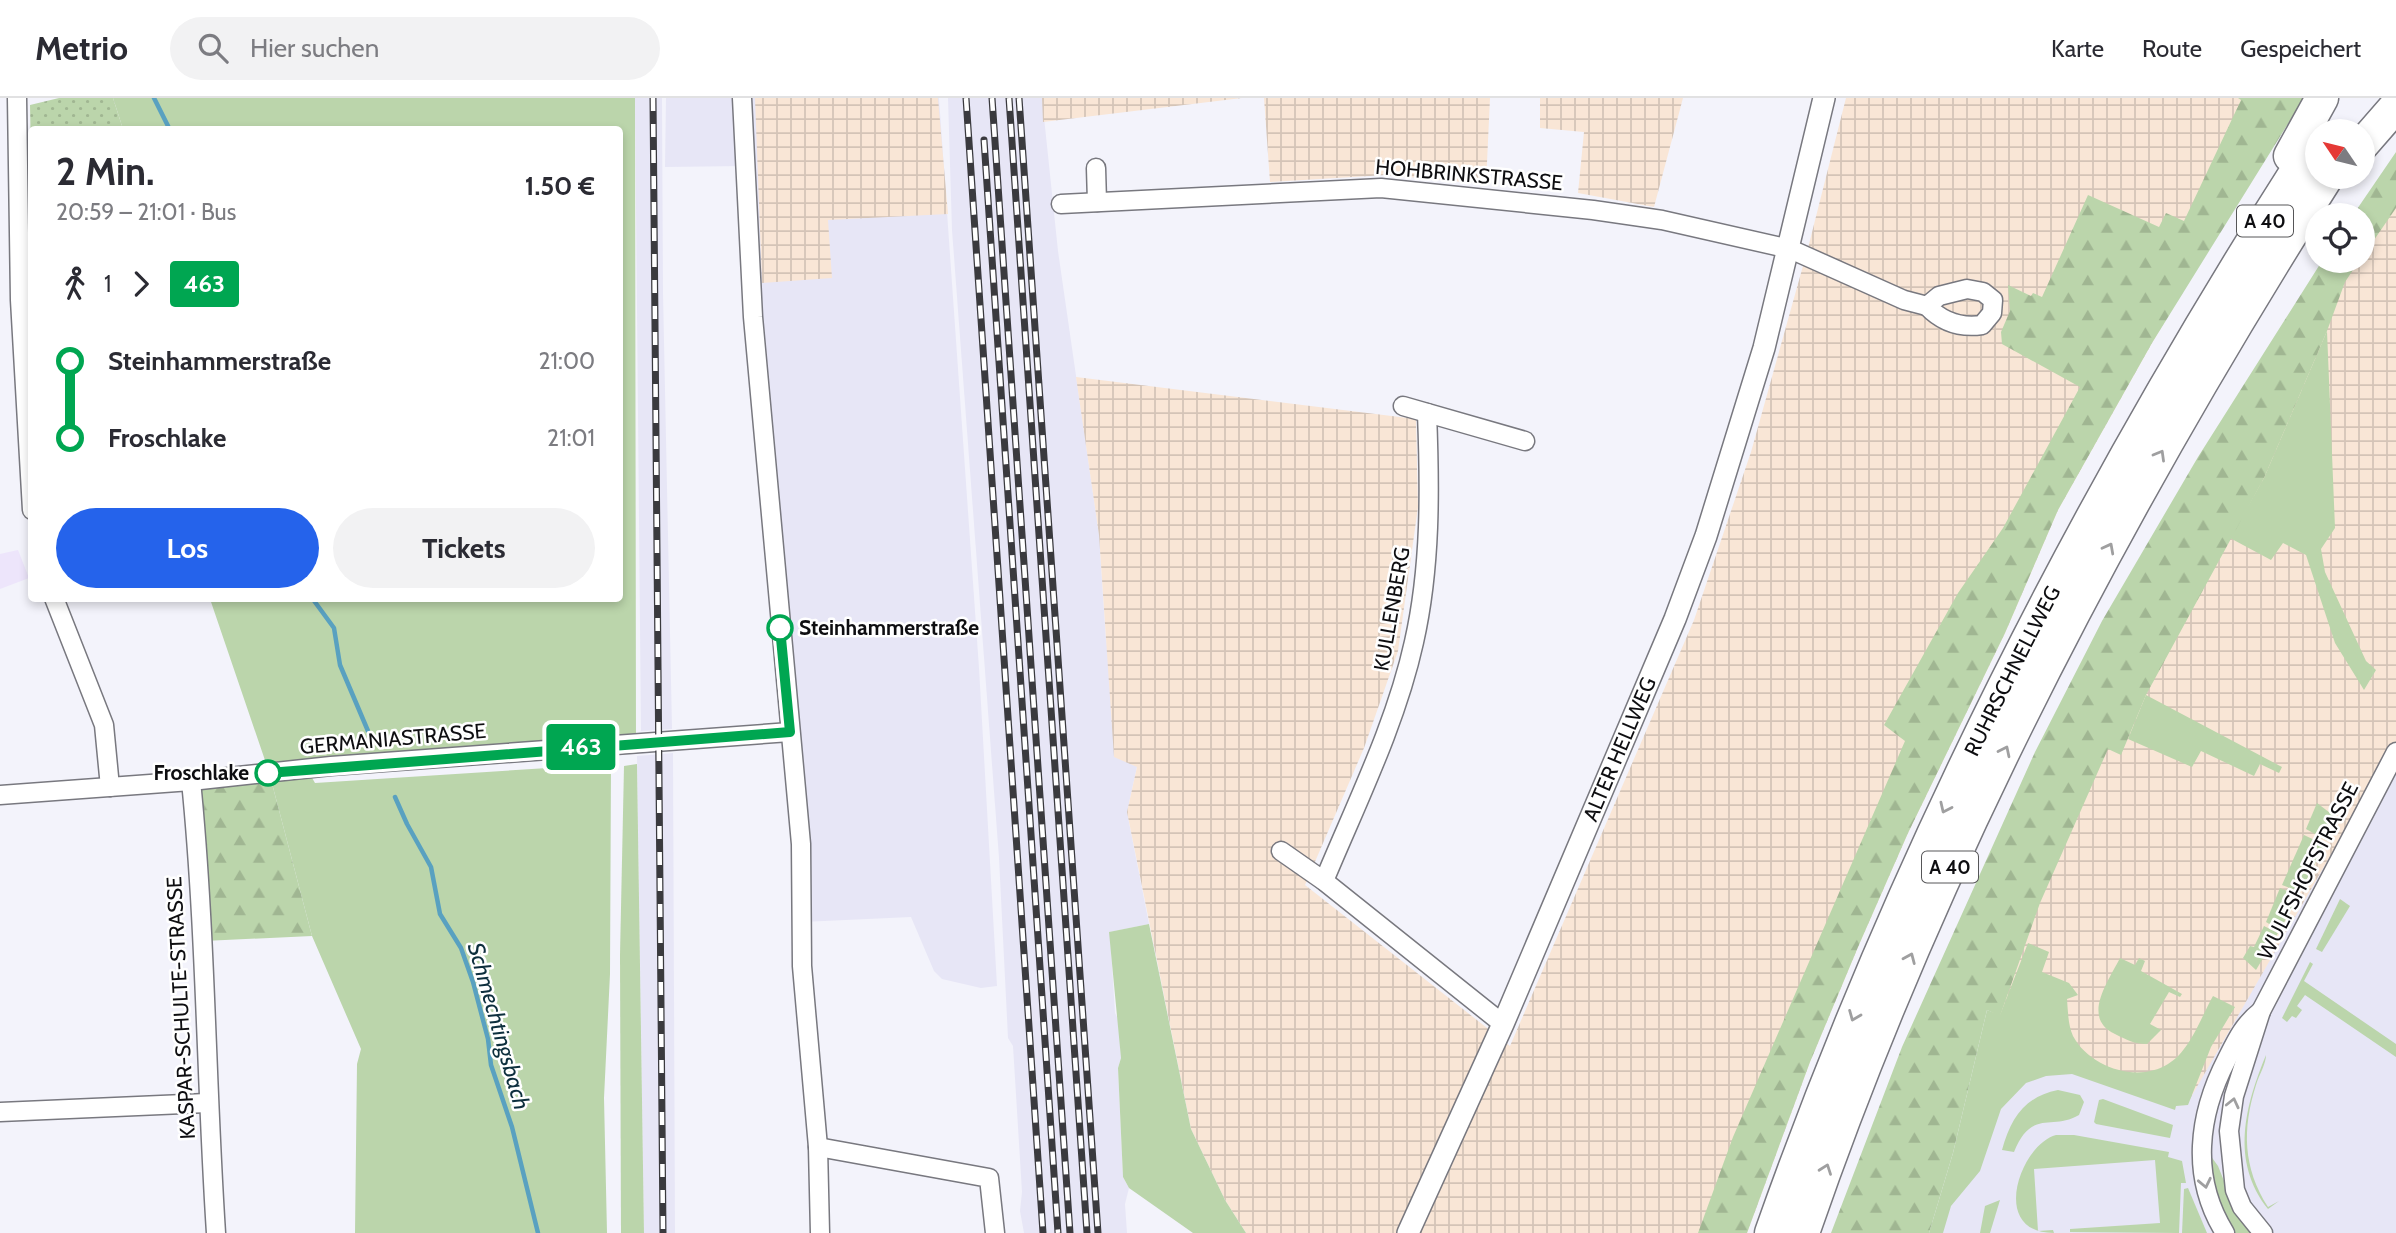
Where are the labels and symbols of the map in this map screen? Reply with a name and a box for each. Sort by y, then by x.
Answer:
north arrow [2305,119,2375,189]
street label: HOHBRINKSTRASSE [1374,154,1564,195]
road number: A 40 [2237,206,2293,237]
one-way arrow [2152,450,2165,463]
one-way arrow [2101,543,2114,556]
street label: KULLENBERG [1368,545,1415,673]
street label: RUHRSCHNELLWEG [1959,582,2065,760]
marker: Steinhammerstraße [767,615,793,641]
place label: Steinhammerstraße [799,615,979,640]
street label: ALTER HELLWEG [1578,673,1661,825]
street label: GERMANIASTRASSE [299,718,487,759]
line badge: 463 [541,724,621,770]
one-way arrow [1997,746,2011,758]
place label: Froschlake [153,760,249,785]
marker: Froschlake [255,760,281,786]
street label: WULFSHOFSTRASSE [2252,778,2363,964]
one-way arrow [1939,801,1953,813]
road number: A 40 [1922,852,1978,882]
street label: KASPAR-SCHULTE-STRASSE [161,876,200,1140]
water label: Schmechtingsbach [462,939,536,1113]
one-way arrow [1902,952,1916,964]
one-way arrow [1848,1010,1862,1022]
one-way arrow [2225,1098,2239,1110]
one-way arrow [1818,1163,1832,1175]
one-way arrow [2197,1177,2212,1189]

